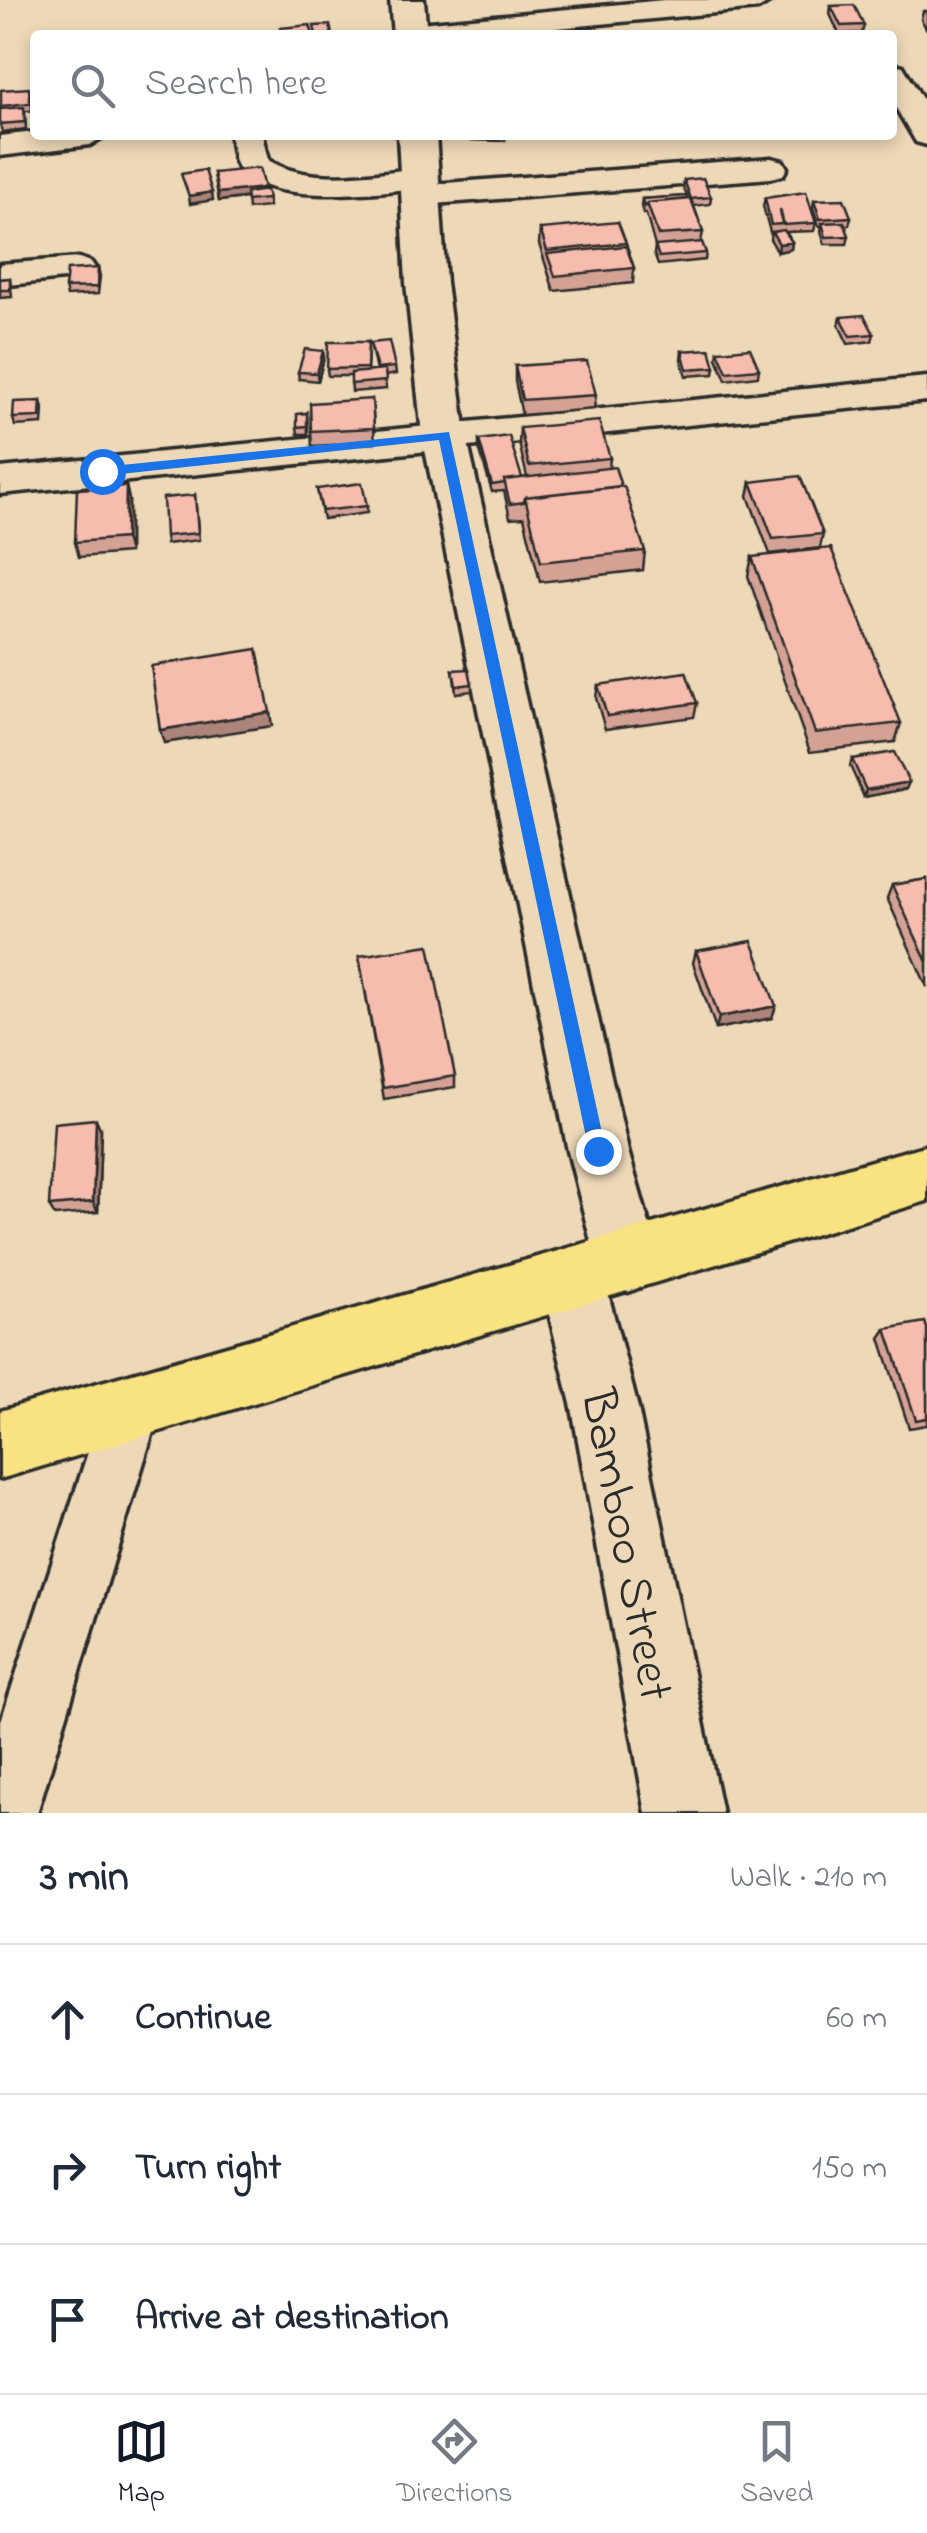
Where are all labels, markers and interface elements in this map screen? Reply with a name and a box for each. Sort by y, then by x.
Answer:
search box [30,30,897,140]
text: Search here [145,57,327,113]
icon: search [65,58,120,113]
route start [80,449,126,495]
route end [576,1129,622,1175]
street label: Bamboo Street [558,1382,691,1707]
text: 3 min [40,1848,129,1909]
text: Walk · 210 m [730,1855,887,1902]
text: Continue [135,1991,271,2047]
icon: ahead [40,1992,95,2047]
text: 60 m [826,1996,887,2043]
text: Turn right [135,2141,281,2197]
icon: right [40,2142,95,2197]
text: 150 m [812,2146,887,2193]
text: Arrive at destination [135,2291,449,2347]
icon: arrive [40,2292,95,2347]
tab: Map [114,2414,169,2515]
tab: Directions [396,2414,513,2515]
tab: Saved [740,2414,813,2515]

